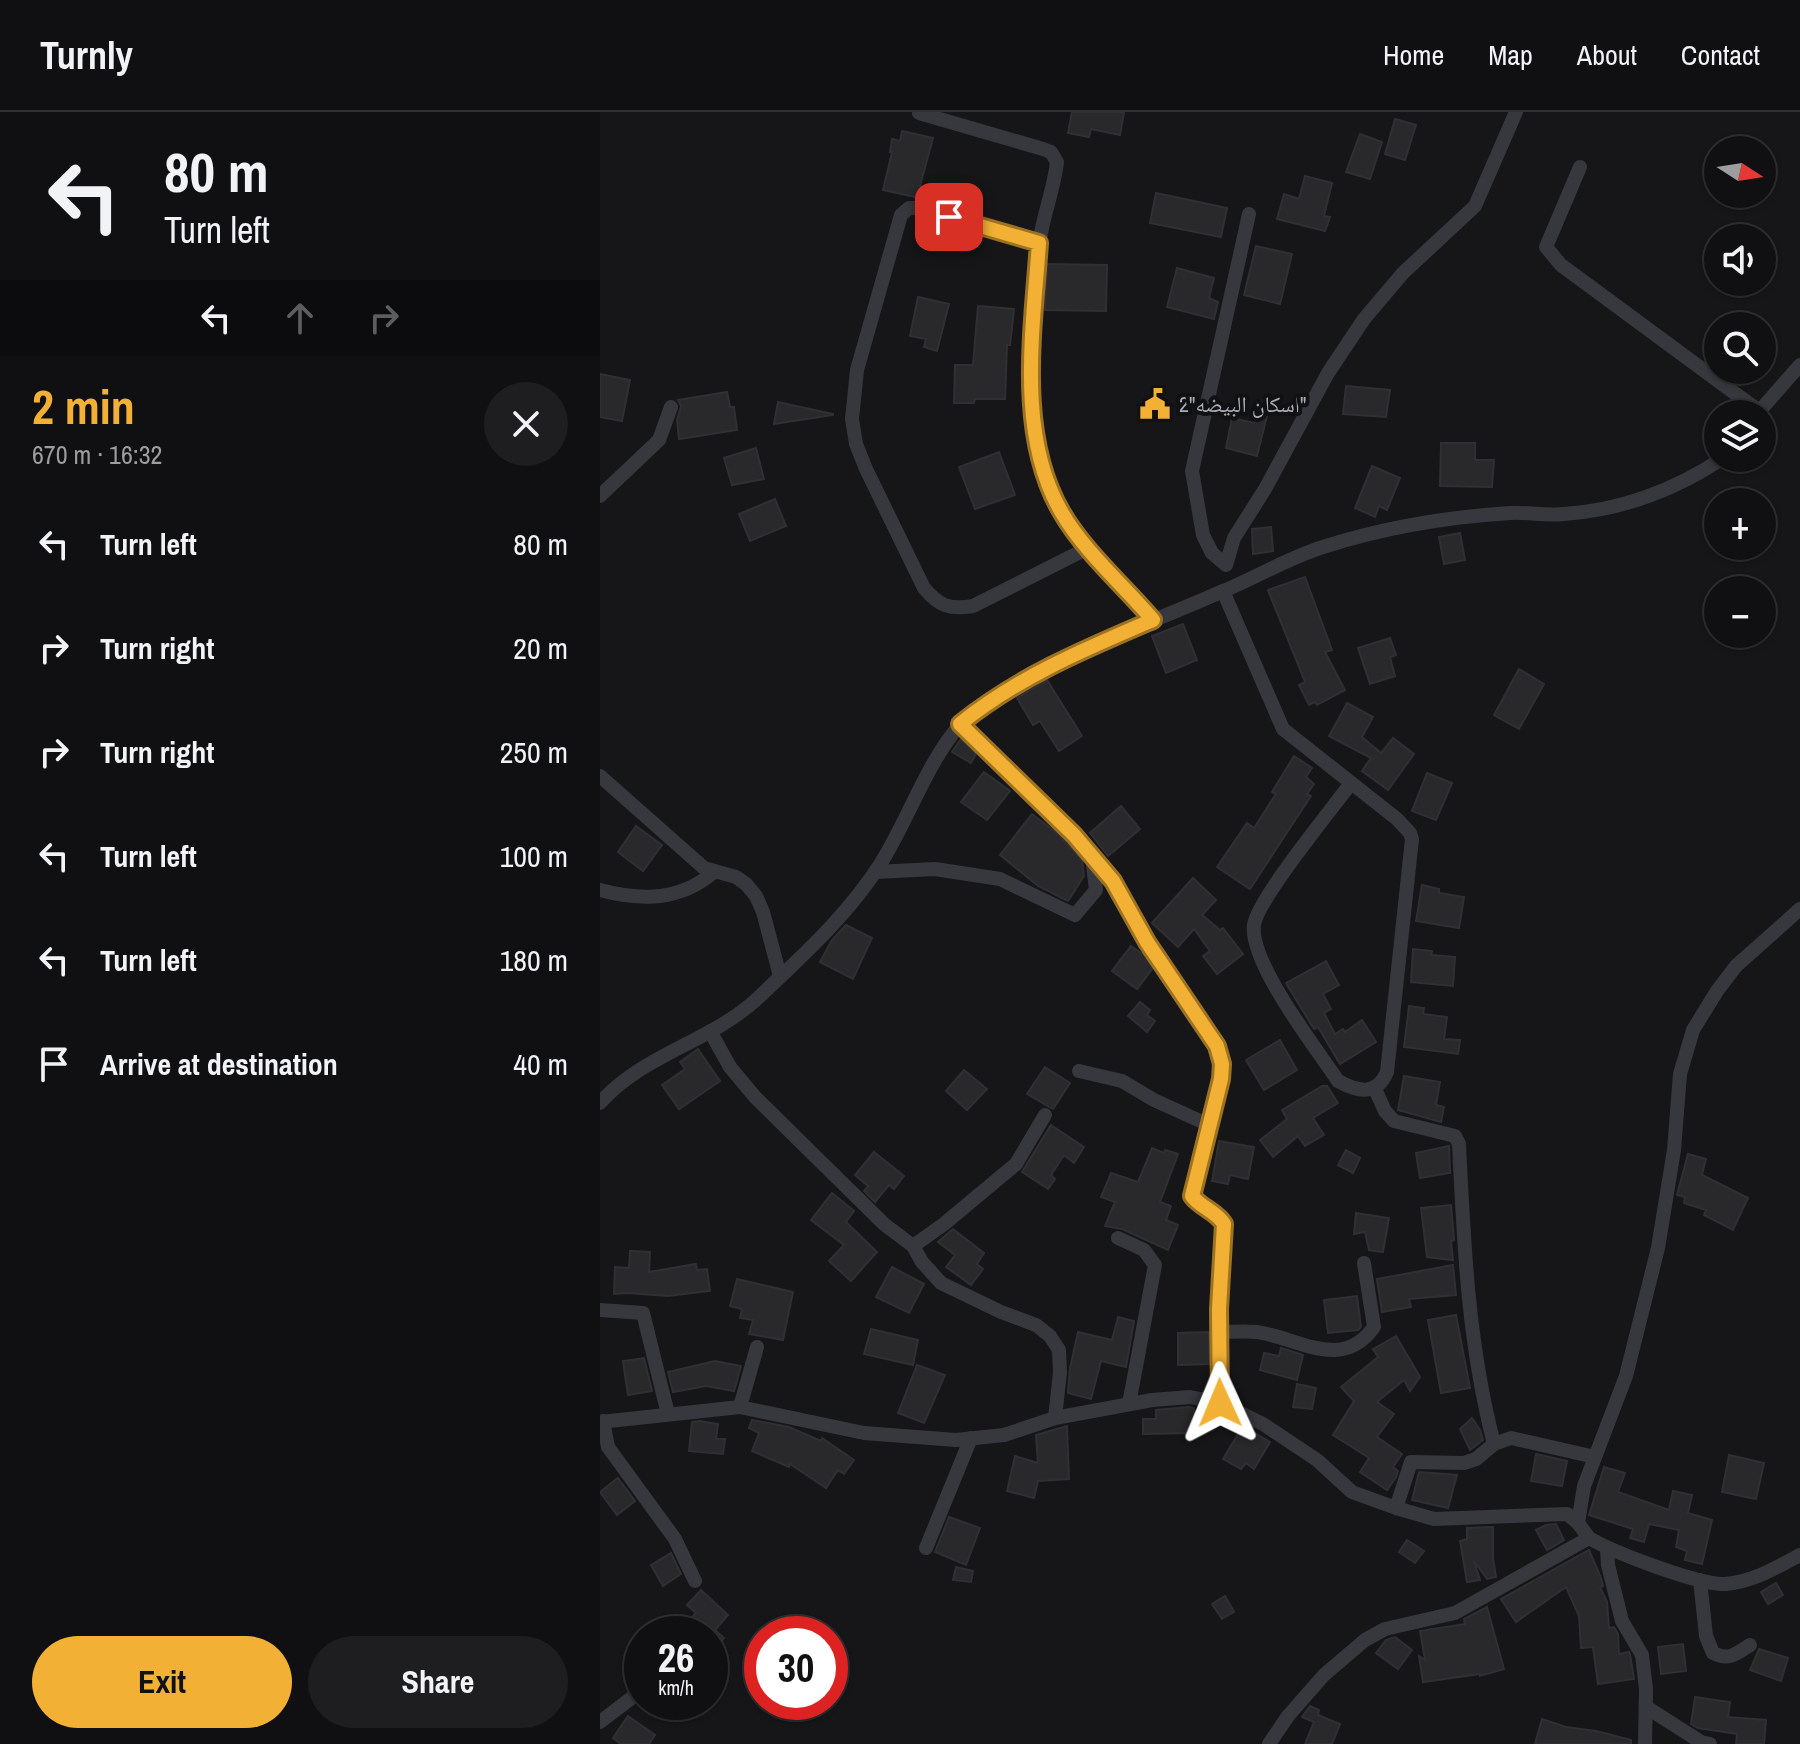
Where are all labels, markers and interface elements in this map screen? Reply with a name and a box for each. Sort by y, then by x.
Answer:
text: Turnly [40,30,133,81]
text: Home [1383,36,1444,74]
text: Map [1488,36,1533,74]
text: About [1577,36,1637,74]
text: Contact [1681,36,1760,74]
text: 80 m [164,134,269,209]
north arrow [1704,136,1776,208]
map controls [1704,136,1776,648]
icon: left [32,144,136,248]
pin [915,183,983,251]
icon: arrive [927,195,971,239]
text: Turn left [164,206,270,254]
button: sound [1704,224,1776,296]
icon: left [194,296,238,340]
icon: ahead [278,296,322,340]
icon: right [362,296,406,340]
button: search [1704,312,1776,384]
text: 2 min [32,374,135,439]
button: close [484,382,568,466]
public building icon: اسكان البيضه"2" [1138,387,1172,421]
place label: اسكان البيضه"2" [1179,389,1306,419]
button: layers [1704,400,1776,472]
text: 670 m · 16:32 [32,437,162,472]
button: + [1704,488,1776,560]
icon: left [32,522,76,566]
text: Turn left [100,524,197,564]
text: 80 m [513,524,568,564]
button: − [1704,576,1776,648]
icon: right [32,626,76,670]
text: Turn right [100,628,214,668]
text: 20 m [513,628,568,668]
icon: right [32,730,76,774]
text: Turn right [100,732,214,772]
text: 250 m [500,732,568,772]
icon: left [32,834,76,878]
text: Turn left [100,836,197,876]
text: 100 m [500,836,568,876]
icon: left [32,938,76,982]
text: Turn left [100,940,197,980]
text: 180 m [500,940,568,980]
icon: arrive [32,1042,76,1086]
text: Arrive at destination [100,1044,338,1084]
text: 40 m [513,1044,568,1084]
position arrow [1178,1361,1262,1445]
speed limit sign: 30 [744,1616,848,1720]
text: 26 [658,1631,694,1684]
button: Exit [32,1636,292,1728]
button: Share [308,1636,568,1728]
text: km/h [658,1674,694,1701]

